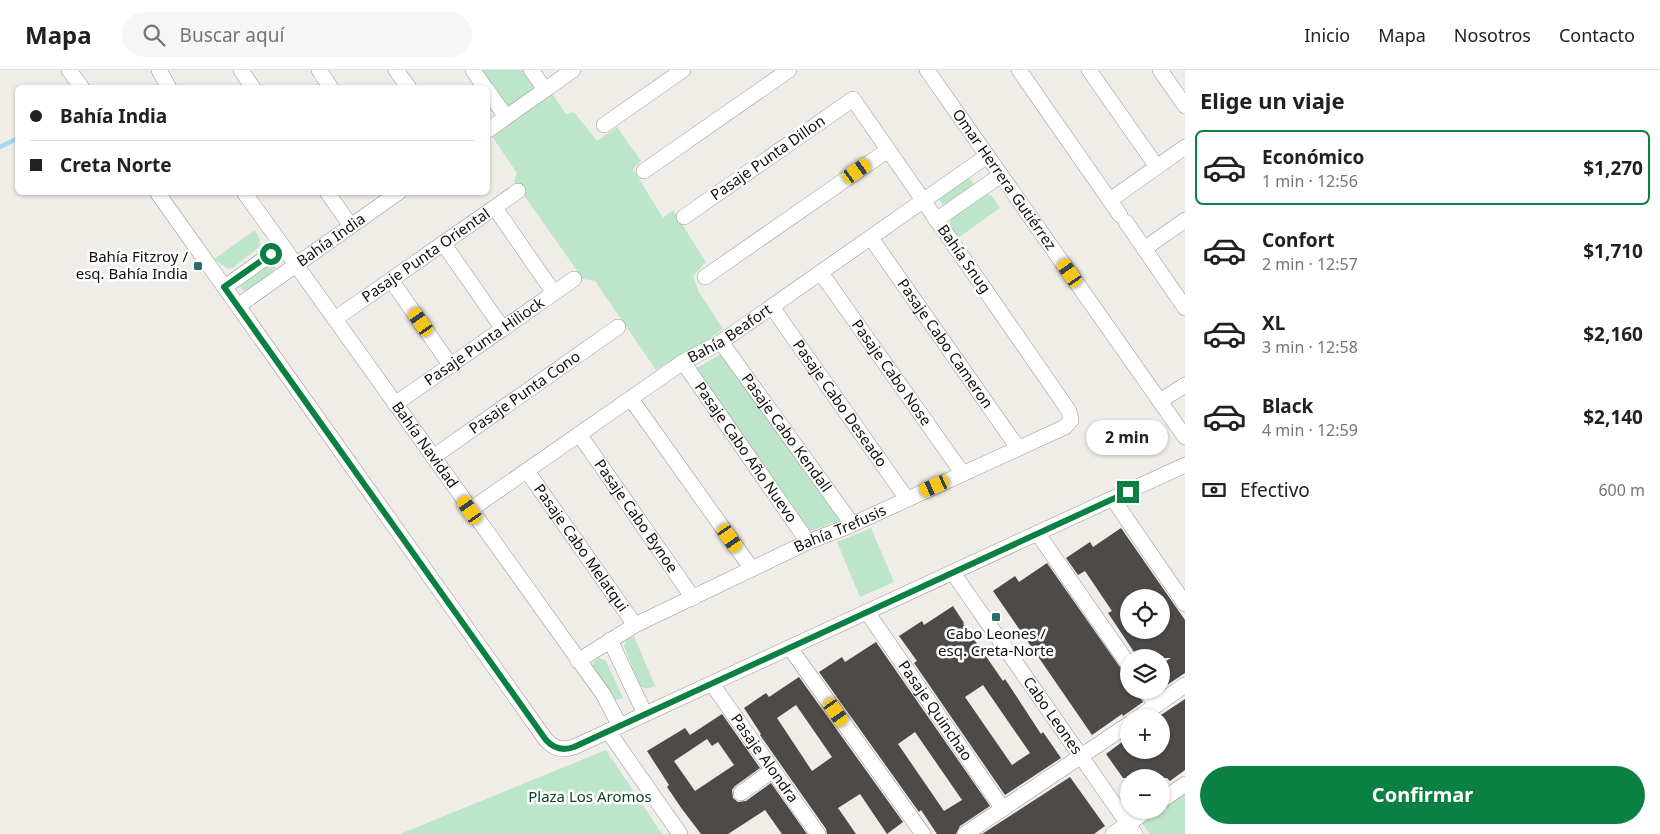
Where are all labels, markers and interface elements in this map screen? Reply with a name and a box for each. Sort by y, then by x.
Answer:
search box [122,12,472,57]
text: Mapa [25,18,92,51]
icon: search [140,21,168,49]
text: Buscar aquí [180,22,284,48]
text: Inicio [1304,23,1350,47]
text: Mapa [1378,23,1426,47]
text: Nosotros [1454,23,1531,47]
text: Contacto [1559,23,1635,47]
text: Elige un viaje [1200,85,1345,115]
text: Bahía India [60,103,167,129]
street label: Omar Herrera Gutiérrez [948,105,1061,254]
street label: Pasaje Punta Dillon [706,110,829,204]
text: Económico [1262,144,1364,170]
icon: car [1202,145,1247,190]
text: Creta Norte [60,152,172,178]
text: $1,270 [1583,155,1643,181]
car [840,156,873,186]
text: 1 min · 12:56 [1262,170,1358,192]
street label: Pasaje Punta Oriental [357,203,493,306]
street label: Bahía India [292,208,369,270]
street label: Bahía Snug [934,220,996,297]
text: Confort [1262,227,1334,253]
icon: car [1202,228,1247,273]
text: $1,710 [1583,238,1643,264]
route start [260,243,282,265]
place label: Bahía Fitzroy / esq. Bahía India [76,246,188,283]
text: 2 min · 12:57 [1262,253,1358,275]
car [1055,256,1084,290]
marker: Bahía Fitzroy / esq. Bahía India [192,260,204,272]
street label: Pasaje Cabo Cameron [893,274,998,412]
street label: Pasaje Punta Hiliock [420,292,548,390]
street label: Bahía Beafort [684,298,776,367]
car [406,305,435,339]
text: XL [1262,310,1285,336]
icon: car [1202,311,1247,356]
street label: Pasaje Cabo Nose [848,315,937,429]
text: $2,160 [1583,321,1643,347]
street label: Pasaje Cabo Deseado [789,335,892,471]
text: 3 min · 12:58 [1262,336,1358,358]
street label: Pasaje Punta Cono [464,346,584,438]
street label: Pasaje Cabo Kendall [738,369,837,496]
street label: Pasaje Cabo Año Nuevo [691,378,802,526]
text: Black [1262,393,1313,419]
icon: car [1202,394,1247,439]
street label: Bahía Navidad [388,397,463,492]
text: $2,140 [1583,404,1643,430]
text: 4 min · 12:59 [1262,419,1358,441]
callout: 2 min [1087,420,1169,454]
text: 2 min [1105,426,1149,448]
street label: Pasaje Cabo Bynoe [591,455,683,576]
car [918,473,951,499]
icon: cash [1200,476,1228,504]
text: Efectivo [1240,477,1310,503]
text: 600 m [1598,479,1645,501]
street label: Pasaje Cabo Melatqui [530,480,634,615]
route end [1117,481,1139,503]
car [455,493,484,527]
street label: Bahía Trefusis [790,499,889,556]
car [715,521,744,555]
map controls [1120,589,1170,819]
button: locate [1120,589,1170,639]
marker: Cabo Leones / esq. Creta-Norte [990,611,1002,623]
place label: Cabo Leones / esq. Creta-Norte [938,623,1054,660]
button: layers [1120,649,1170,699]
street label: Pasaje Quinchao [894,656,978,764]
street label: Cabo Leones [1019,672,1087,758]
car [821,695,850,729]
street label: Pasaje Alondra [727,709,804,806]
button: + [1120,709,1170,759]
button: Confirmar [1200,766,1645,824]
button: − [1120,769,1170,819]
park label: Plaza Los Aromos [528,786,652,806]

